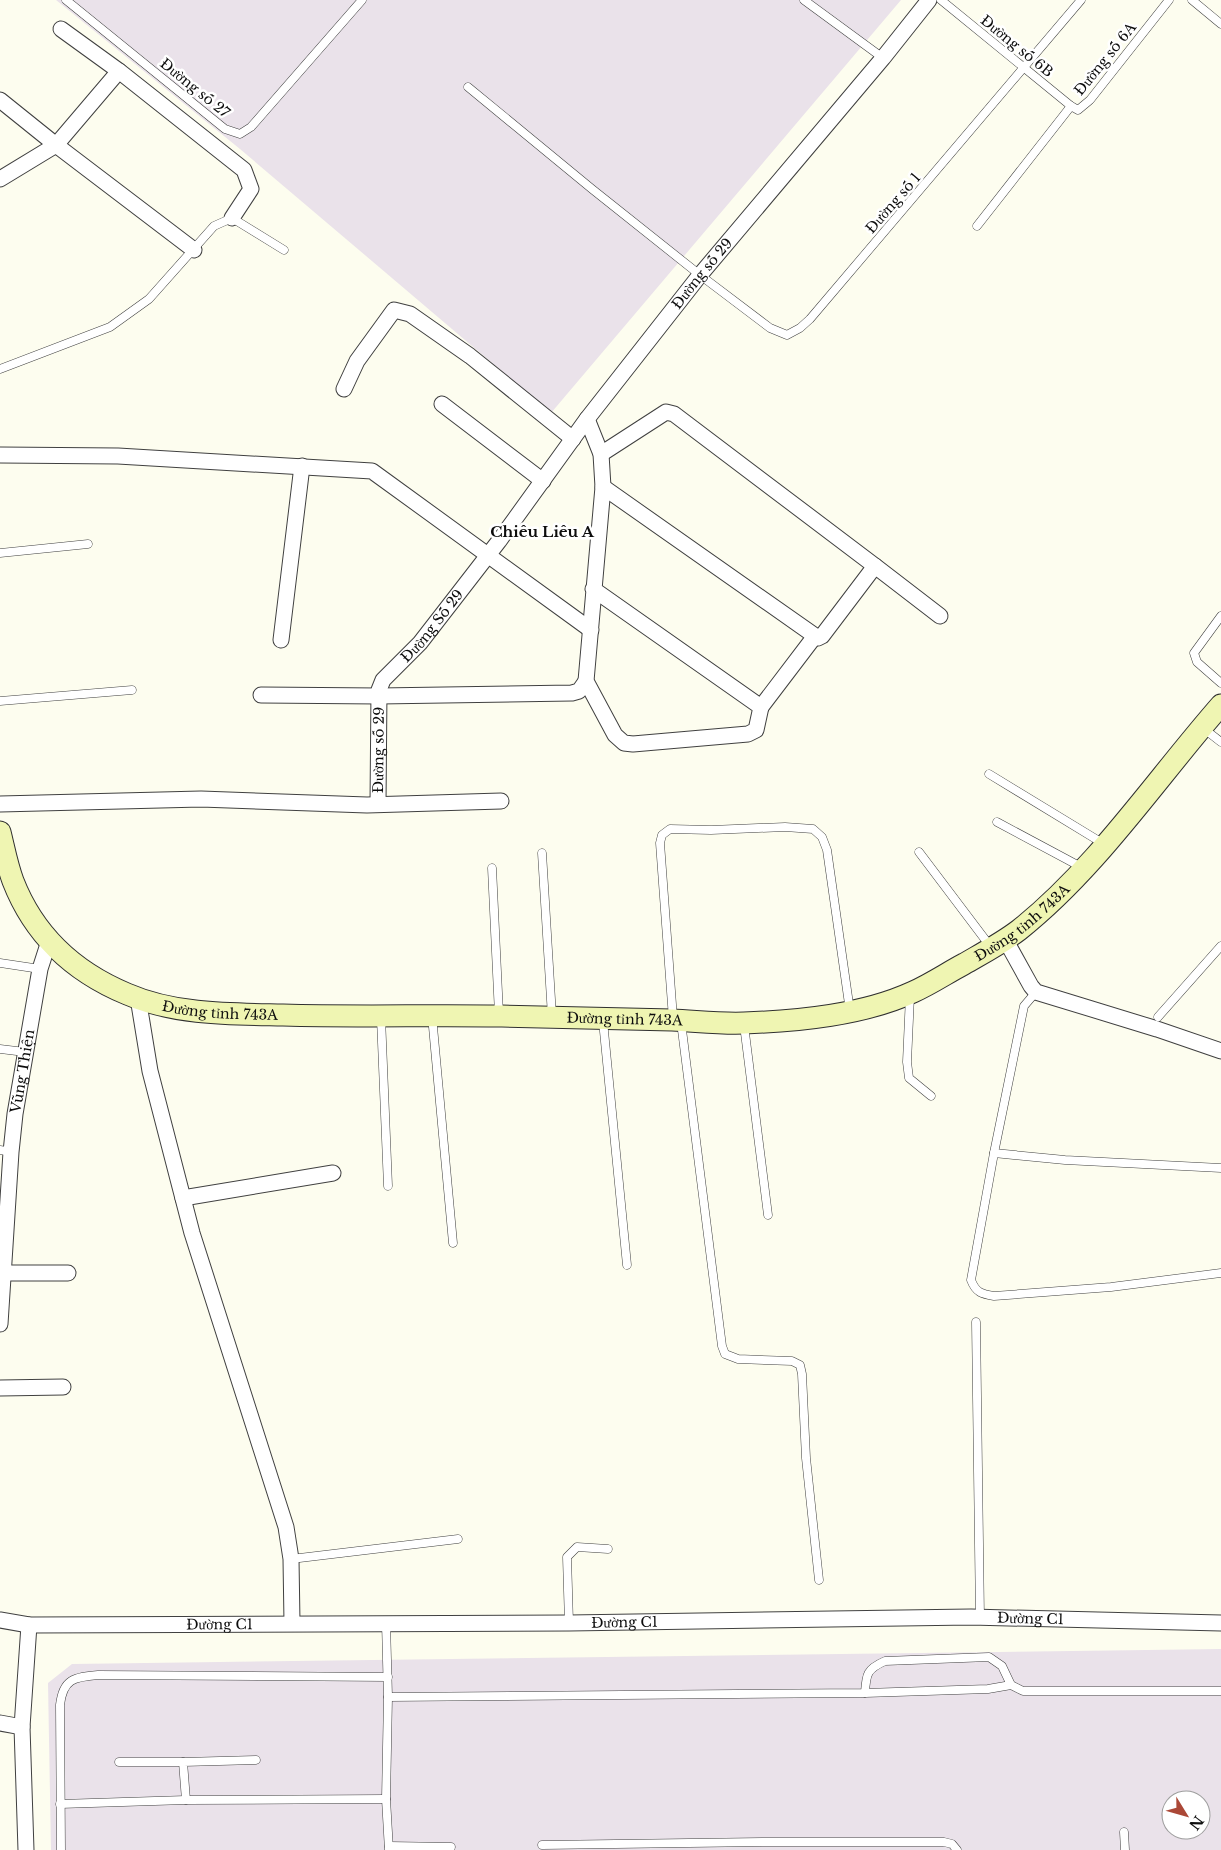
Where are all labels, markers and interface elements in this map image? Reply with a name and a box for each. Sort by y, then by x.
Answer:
street label: Đường số 6B [977,11,1057,81]
street label: Đường số 6A [1070,19,1140,99]
street label: Đường số 27 [157,54,234,122]
street label: Đường số 1 [862,169,924,237]
street label: Đường số 29 [668,234,736,313]
district label: Chiêu Liêu A [490,522,595,541]
street label: Đường Số 29 [397,586,467,666]
street label: Đường số 29 [369,707,388,793]
street label: Đường tỉnh 743A [971,880,1074,965]
street label: Đường tỉnh 743A [160,997,278,1024]
street label: Đường tỉnh 743A [566,1009,683,1030]
street label: Vũng Thiện [6,1028,39,1115]
street label: Đường C1 [997,1609,1064,1628]
street label: Đường C1 [591,1613,658,1632]
street label: Đường C1 [186,1615,253,1633]
north arrow [1161,1790,1211,1840]
text: N [1185,1812,1208,1833]

